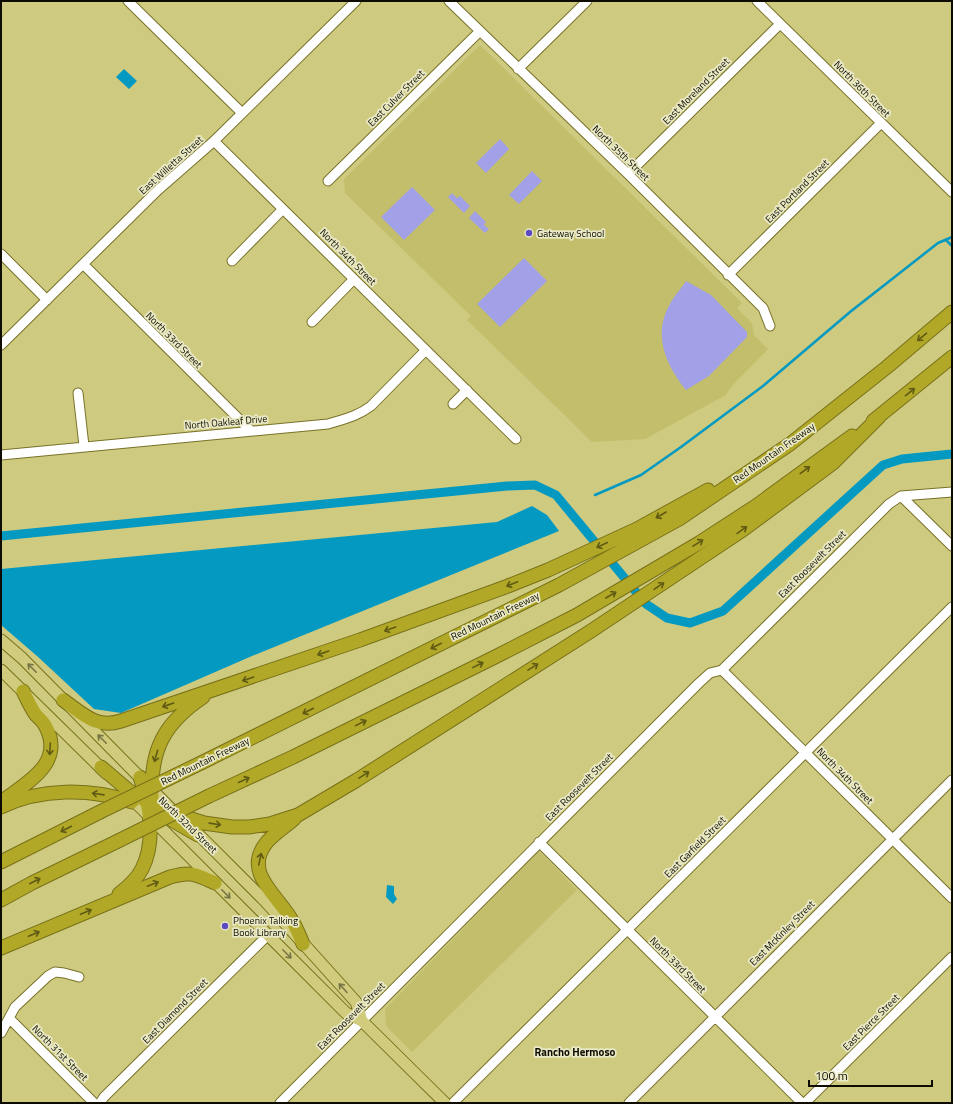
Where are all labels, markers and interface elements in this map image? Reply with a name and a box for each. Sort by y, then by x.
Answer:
street label: East Moreland Street [659,54,733,128]
street label: North 36th Street [830,57,894,121]
street label: East Culver Street [364,66,428,130]
street label: North 35th Street [589,122,653,185]
street label: East Willetta Street [136,132,207,198]
street label: East Portland Street [762,155,833,226]
street label: North 34th Street [316,225,380,289]
place label: Gateway School [537,226,604,241]
marker: Gateway School [524,228,534,238]
street label: North 33rd Street [142,308,206,372]
one-way arrow [917,333,928,342]
one-way arrow [904,388,915,397]
street label: North Oakleaf Drive [184,411,268,433]
street label: Red Mountain Freeway [730,419,818,487]
one-way arrow [800,465,811,474]
one-way arrow [655,511,667,519]
one-way arrow [737,526,748,534]
street label: East Roosevelt Street [775,526,850,601]
one-way arrow [692,539,703,547]
one-way arrow [596,542,608,549]
one-way arrow [507,581,519,589]
one-way arrow [653,582,664,590]
street label: Red Mountain Freeway [448,588,542,644]
one-way arrow [605,590,617,598]
one-way arrow [385,626,397,634]
one-way arrow [430,643,442,650]
one-way arrow [317,650,330,657]
one-way arrow [472,661,484,668]
one-way arrow [27,663,37,673]
one-way arrow [527,663,538,672]
one-way arrow [242,676,255,683]
one-way arrow [162,701,174,709]
one-way arrow [302,708,314,715]
one-way arrow [355,719,367,726]
street label: Red Mountain Freeway [158,733,252,789]
one-way arrow [98,735,108,745]
one-way arrow [46,742,54,755]
street label: North 34th Street [813,744,877,808]
one-way arrow [152,749,159,762]
street label: East Roosevelt Street [542,749,617,824]
one-way arrow [358,771,370,779]
one-way arrow [238,776,250,783]
one-way arrow [92,790,105,798]
street label: North 32nd Street [155,793,221,857]
street label: East Garfield Street [661,812,730,881]
one-way arrow [208,820,221,828]
one-way arrow [60,826,72,833]
one-way arrow [256,852,264,865]
one-way arrow [29,877,41,885]
one-way arrow [147,879,159,887]
one-way arrow [221,889,231,899]
street label: East McKinley Street [746,897,818,969]
one-way arrow [80,907,92,915]
place label: Phoenix Talking Book Library [233,913,298,940]
marker: Phoenix Talking Book Library [220,921,230,931]
one-way arrow [28,929,40,937]
street label: North 33rd Street [646,933,710,997]
one-way arrow [282,950,292,959]
street label: East Diamond Street [139,975,211,1047]
street label: East Roosevelt Street [314,978,389,1053]
one-way arrow [338,983,348,993]
street label: East Pierce Street [839,990,903,1054]
street label: North 31st Street [29,1022,92,1085]
district label: Rancho Hermoso [535,1044,616,1060]
scale bar [809,1062,932,1088]
text: 100 m [815,1066,848,1085]

